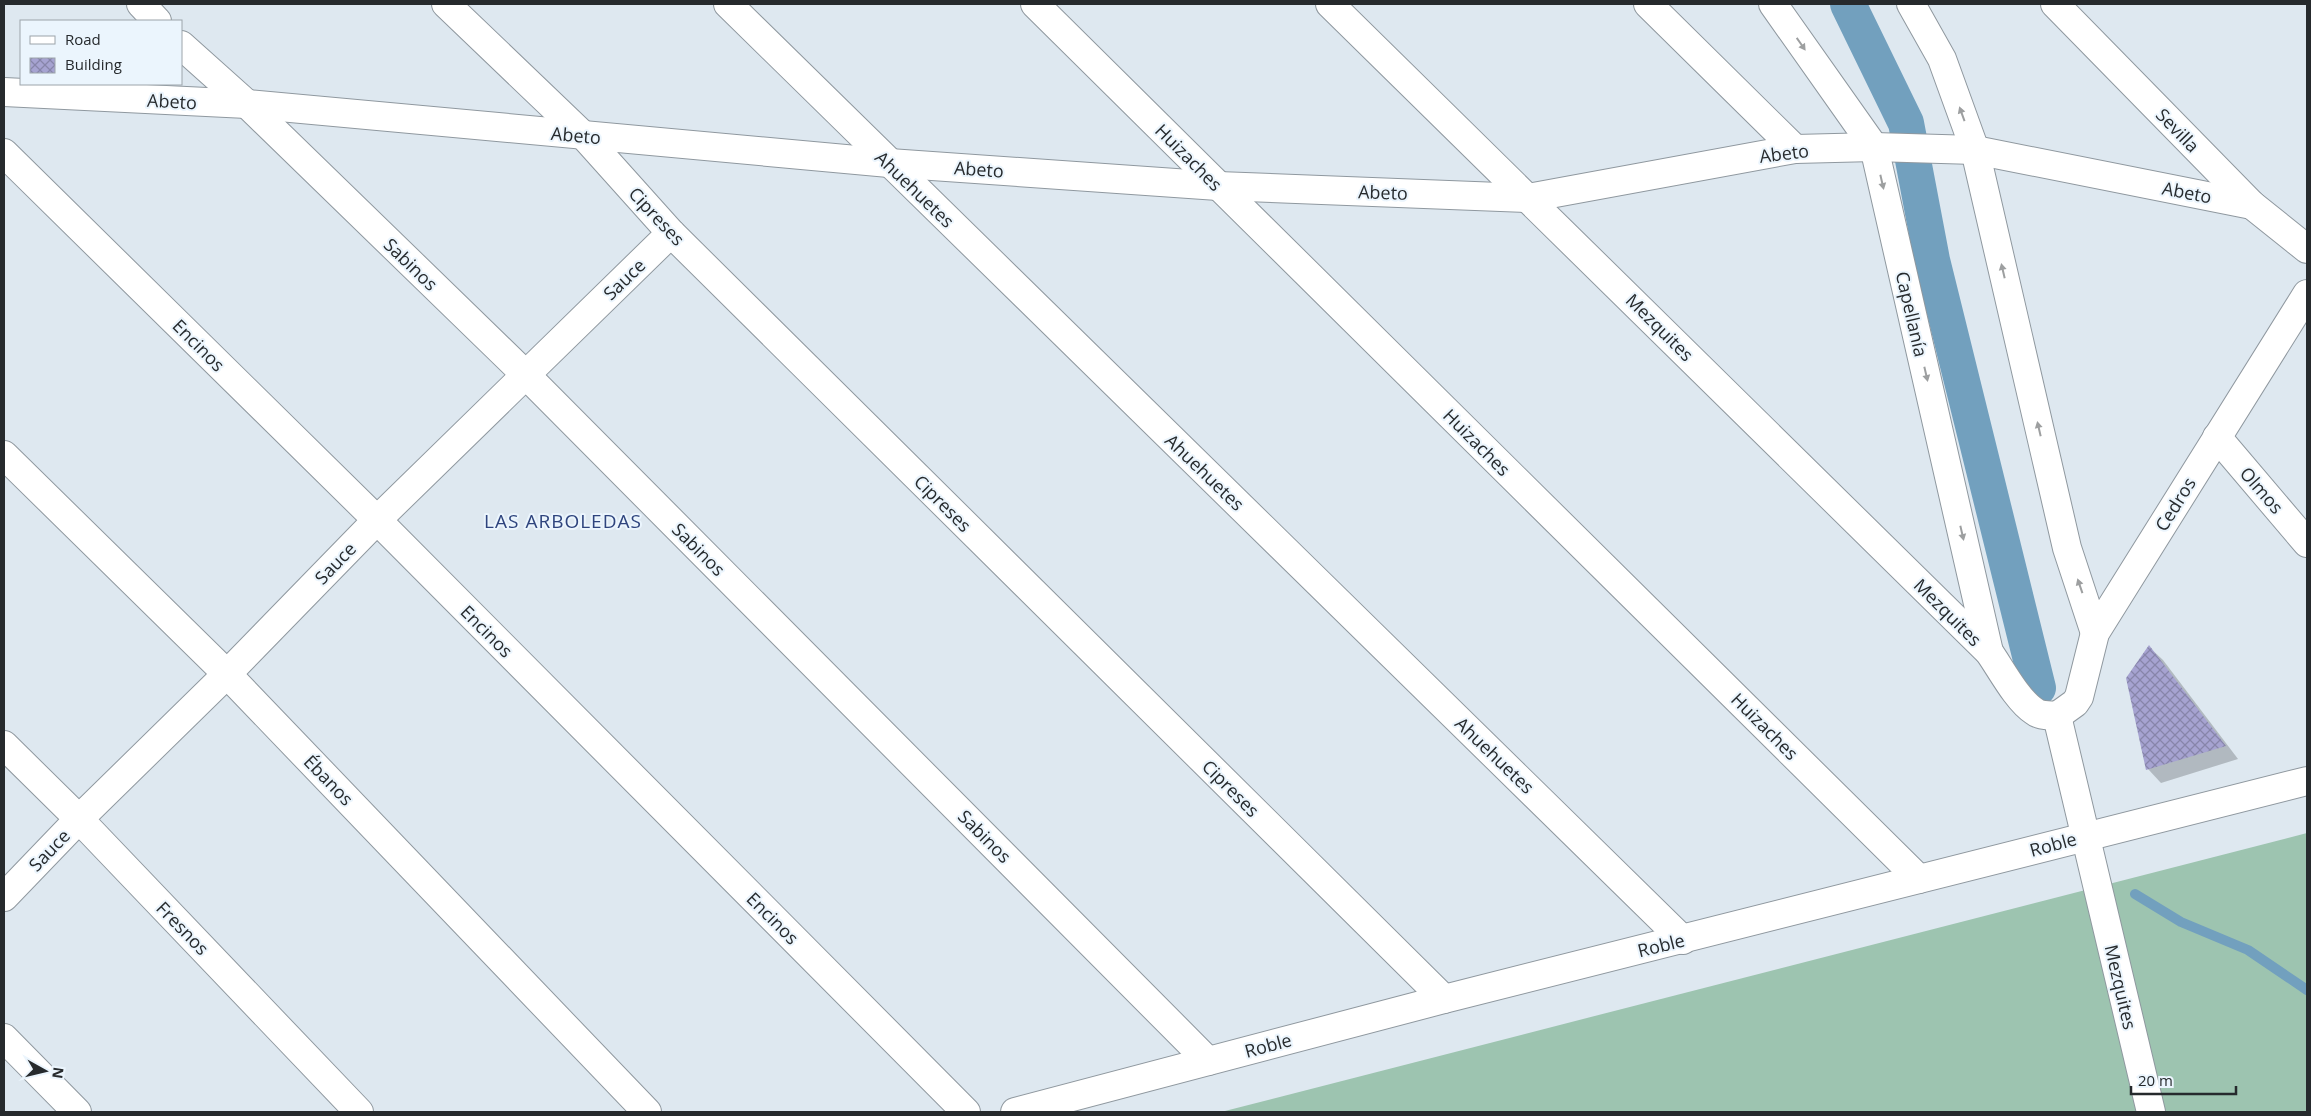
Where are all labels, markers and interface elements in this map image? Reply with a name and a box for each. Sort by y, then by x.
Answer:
legend [20,20,182,85]
text: Road [65,29,101,49]
one-way arrow [1796,37,1806,50]
text: Building [65,54,122,74]
street label: Abeto [147,88,197,114]
street label: Sevilla [2151,103,2205,157]
one-way arrow [1958,106,1966,121]
street label: Huizaches [1150,118,1228,196]
street label: Abeto [550,121,602,149]
street label: Abeto [1758,138,1810,168]
street label: Ahuehuetes [870,145,960,233]
street label: Abeto [953,155,1005,183]
one-way arrow [1878,174,1886,189]
street label: Abeto [2160,175,2214,209]
street label: Abeto [1358,179,1408,205]
street label: Cipreses [624,182,690,250]
street label: Sabinos [379,232,443,296]
street label: Sauce [598,253,650,305]
one-way arrow [1999,263,2007,278]
street label: Capellanía [1891,269,1933,359]
street label: Mezquites [1621,288,1699,366]
street label: Encinos [168,314,230,376]
one-way arrow [1922,367,1930,382]
street label: Huizaches [1438,403,1516,481]
one-way arrow [2035,422,2043,437]
street label: Ahuehuetes [1160,428,1250,516]
street label: Olmos [2235,462,2289,518]
street label: Cipreses [909,469,977,537]
street label: Cedros [2149,473,2201,535]
district label: LAS ARBOLEDAS [484,508,642,534]
street label: Sabinos [667,517,731,581]
one-way arrow [1958,525,1966,540]
street label: Sauce [309,537,361,589]
street label: Mezquites [1909,573,1987,651]
one-way arrow [2076,579,2083,594]
street label: Encinos [456,600,518,662]
street label: Huizaches [1726,687,1804,765]
street label: Ahuehuetes [1450,711,1540,799]
street label: Ébanos [299,750,359,810]
street label: Cipreses [1197,754,1265,822]
street label: Sabinos [953,804,1017,868]
street label: Sauce [23,824,75,876]
street label: Roble [2027,826,2079,862]
street label: Encinos [742,887,804,949]
street label: Fresnos [152,896,214,960]
street label: Roble [1635,928,1687,962]
street label: Mezquites [2100,942,2142,1032]
street label: Roble [1242,1027,1294,1063]
north arrow [20,1046,70,1096]
scale bar [2131,1064,2236,1096]
text: N [48,1066,69,1080]
text: 20 m [2138,1070,2173,1090]

